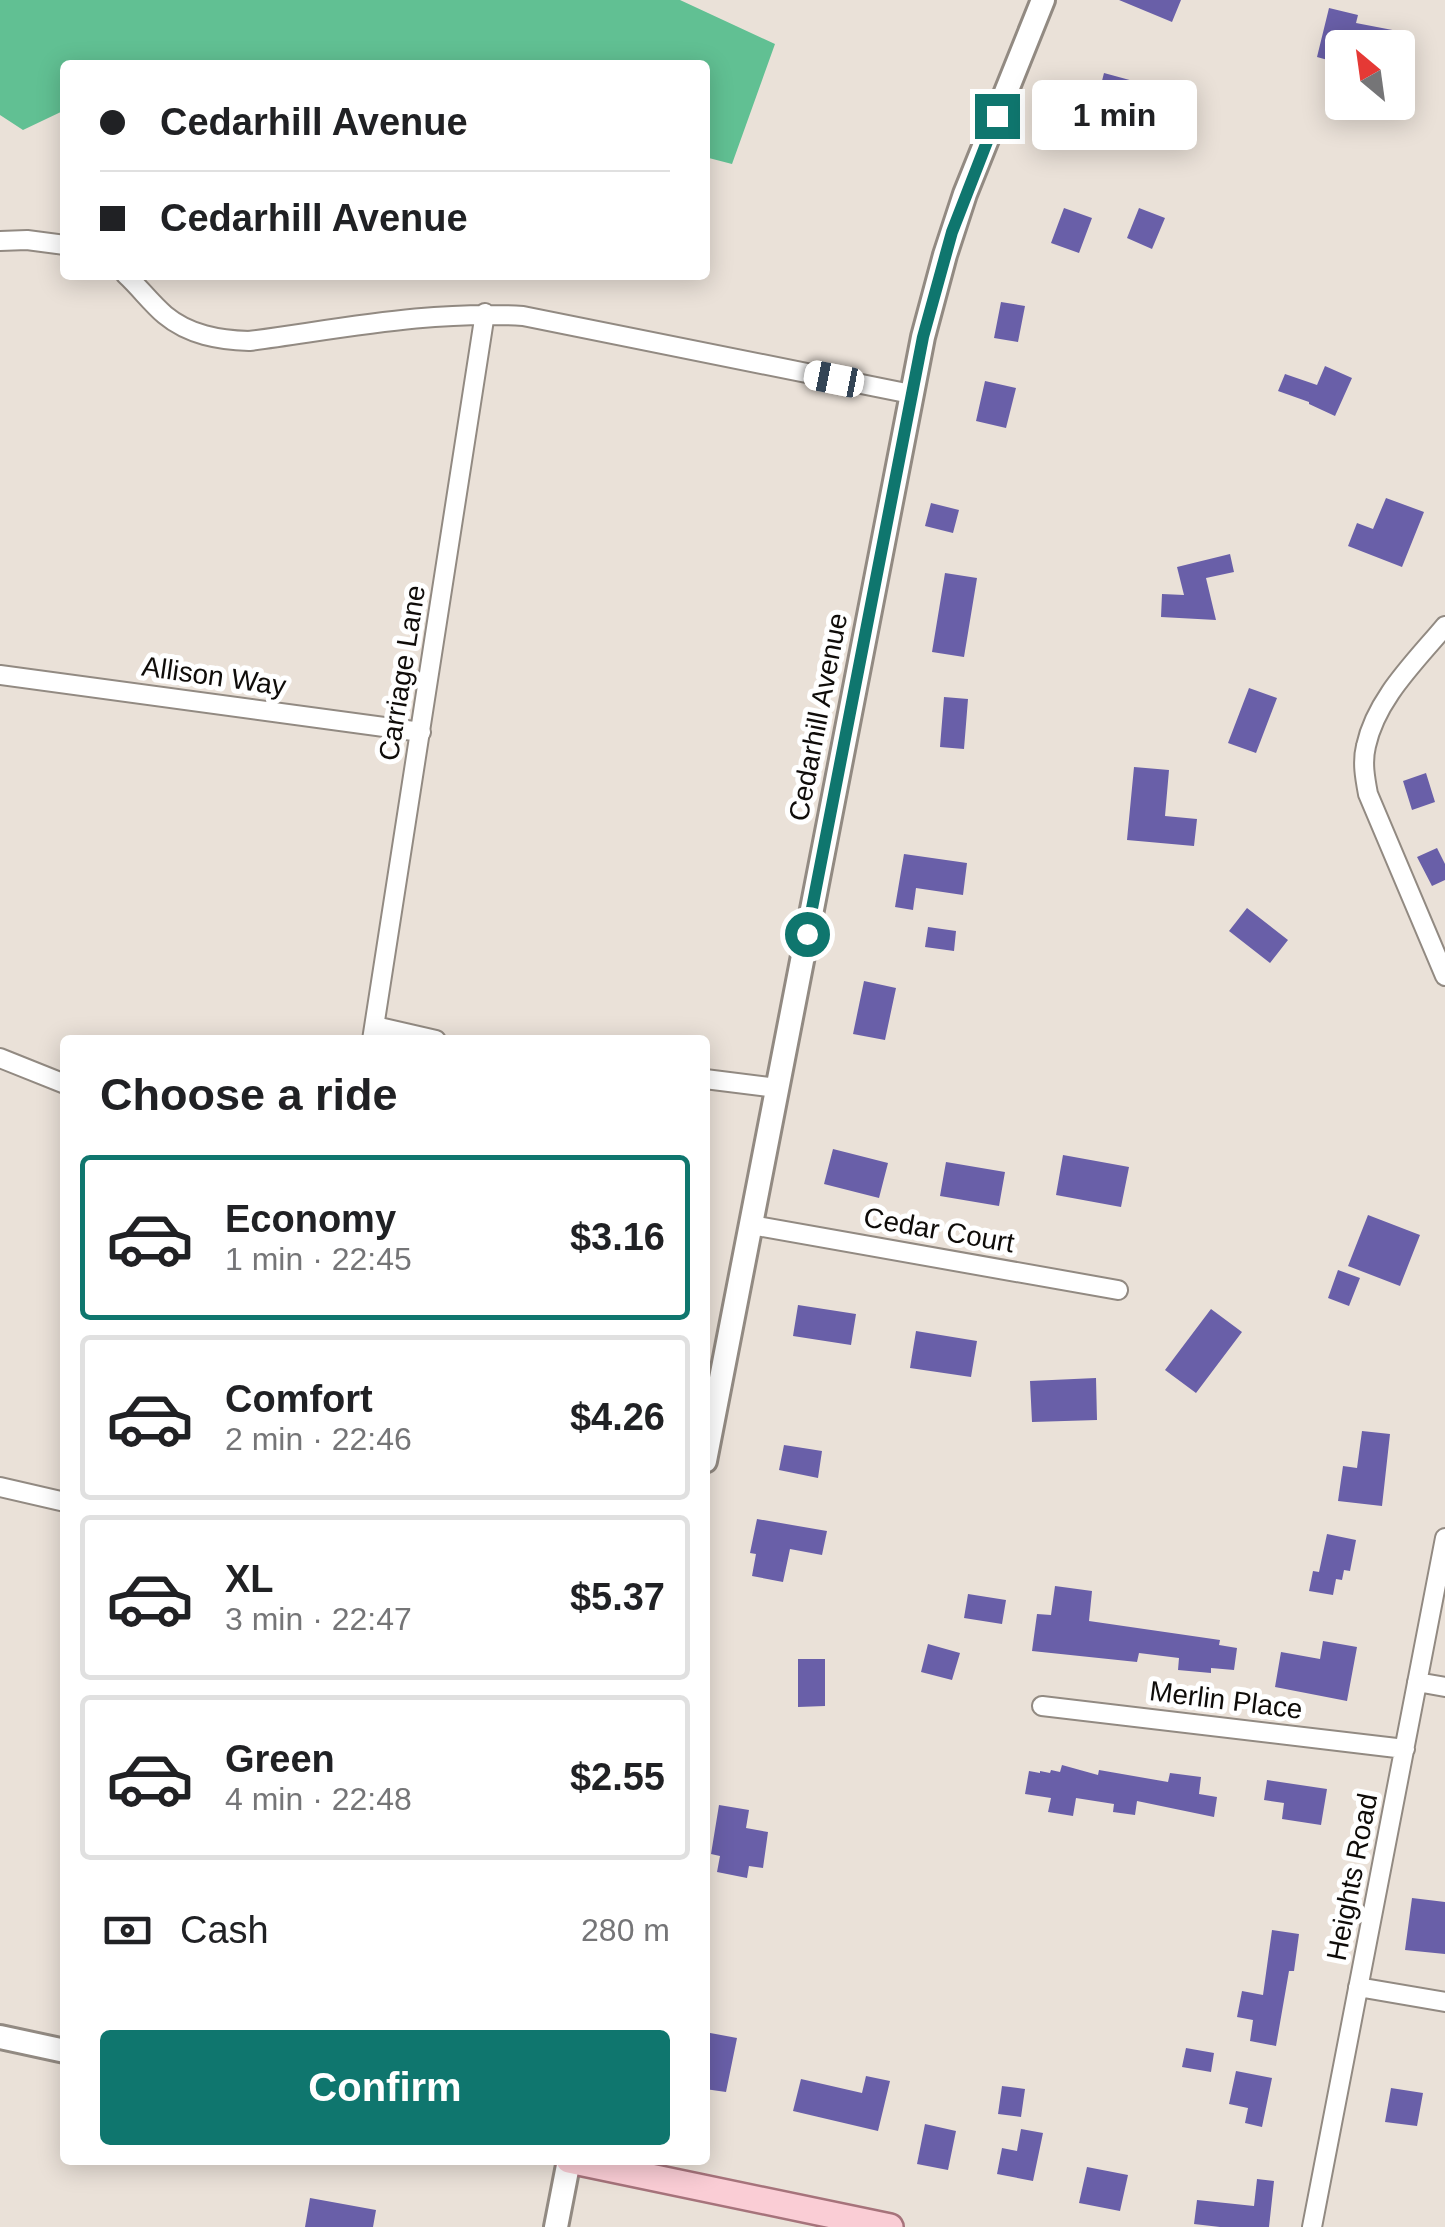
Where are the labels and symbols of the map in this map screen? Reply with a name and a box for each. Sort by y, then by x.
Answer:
north arrow [1325,30,1415,120]
callout: 1 min [1032,81,1197,151]
route end [975,94,1020,139]
car [802,359,866,399]
street label: Carriage Lane [373,583,431,763]
street label: Cedarhill Avenue [783,610,853,824]
street label: Allison Way [140,651,288,701]
route start [785,912,830,957]
street label: Cedar Court [861,1201,1017,1259]
street label: Merlin Place [1148,1675,1304,1725]
street label: Heights Road [1321,1791,1383,1963]

